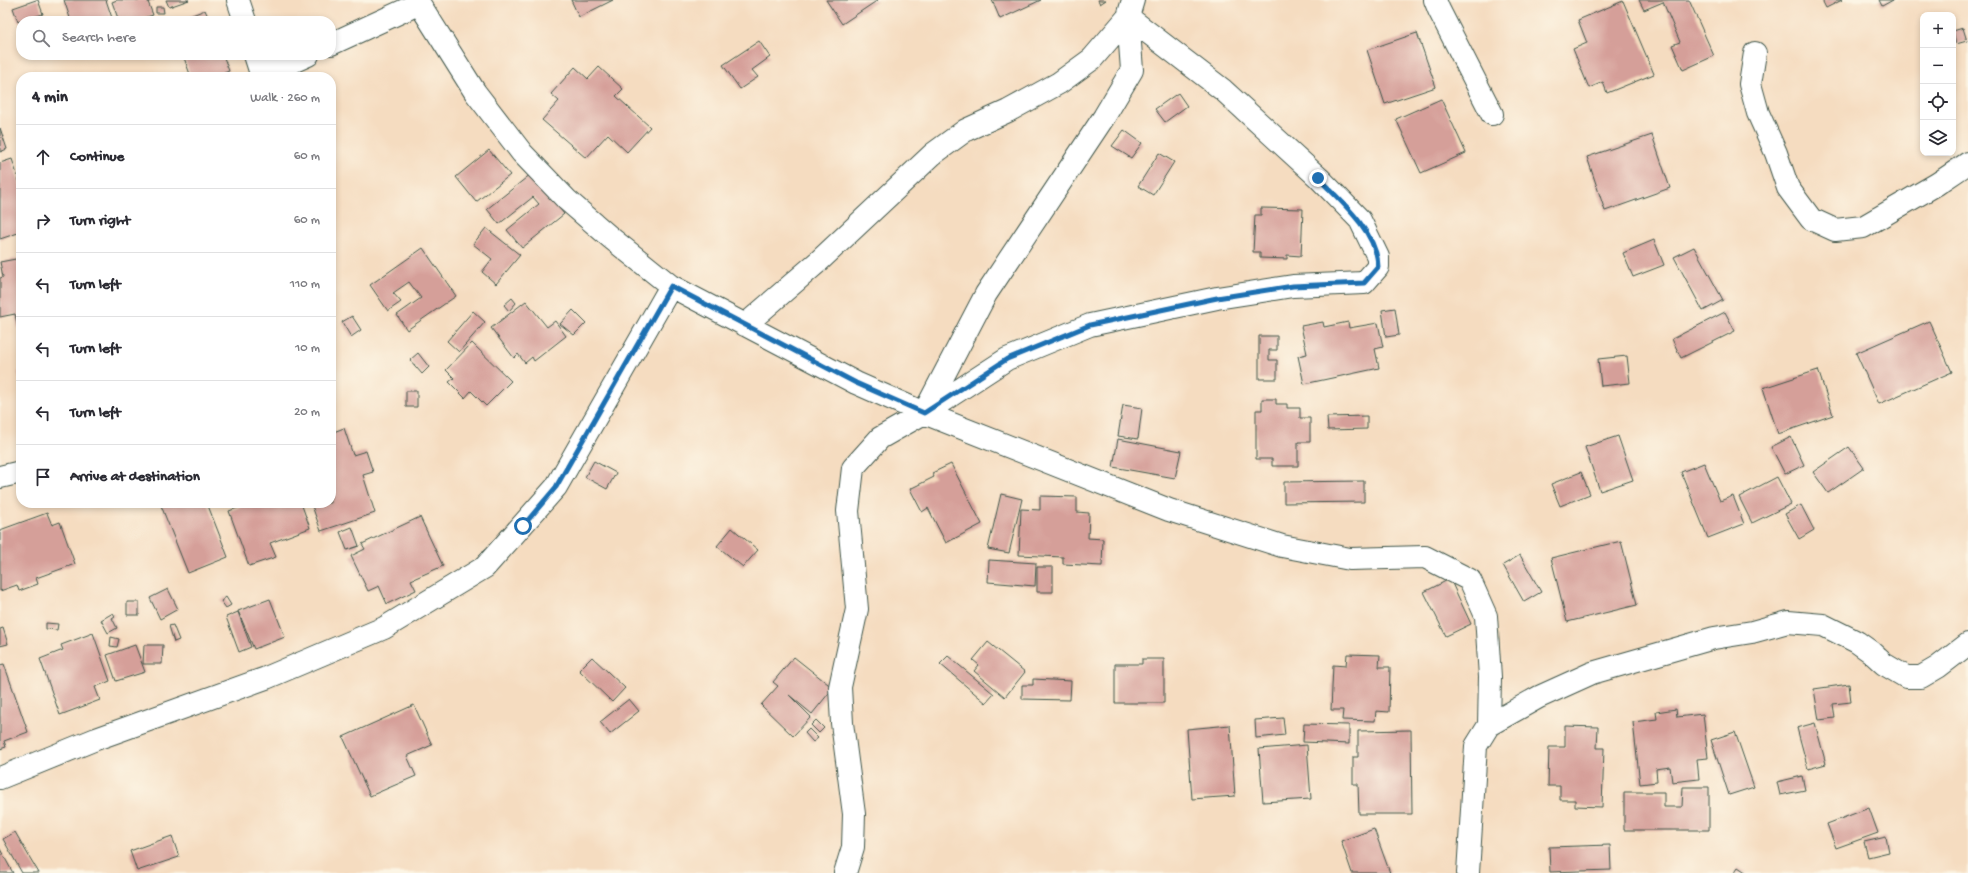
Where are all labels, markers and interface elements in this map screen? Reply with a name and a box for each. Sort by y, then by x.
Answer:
map controls [1920,12,1956,156]
button: + [1920,12,1956,48]
search box [16,16,336,60]
icon: search [30,27,52,49]
text: Search here [62,29,136,47]
button: − [1920,48,1956,84]
button: locate [1920,84,1956,120]
text: 4 min [32,88,68,108]
text: Walk · 260 m [250,91,320,106]
button: layers [1920,120,1956,156]
icon: ahead [32,146,54,168]
text: Continue [70,148,124,166]
text: 60 m [294,149,320,164]
route end [1309,169,1327,187]
icon: right [32,210,54,232]
text: Turn right [70,212,130,230]
text: 60 m [294,213,320,228]
icon: left [32,274,54,296]
text: Turn left [70,276,121,294]
text: 110 m [290,277,320,292]
icon: left [32,338,54,360]
text: Turn left [70,340,121,358]
text: 10 m [295,341,320,356]
icon: left [32,402,54,424]
text: Turn left [70,404,121,422]
text: 20 m [294,405,320,420]
icon: arrive [32,466,54,488]
text: Arrive at destination [70,468,200,486]
route start [514,517,532,535]

